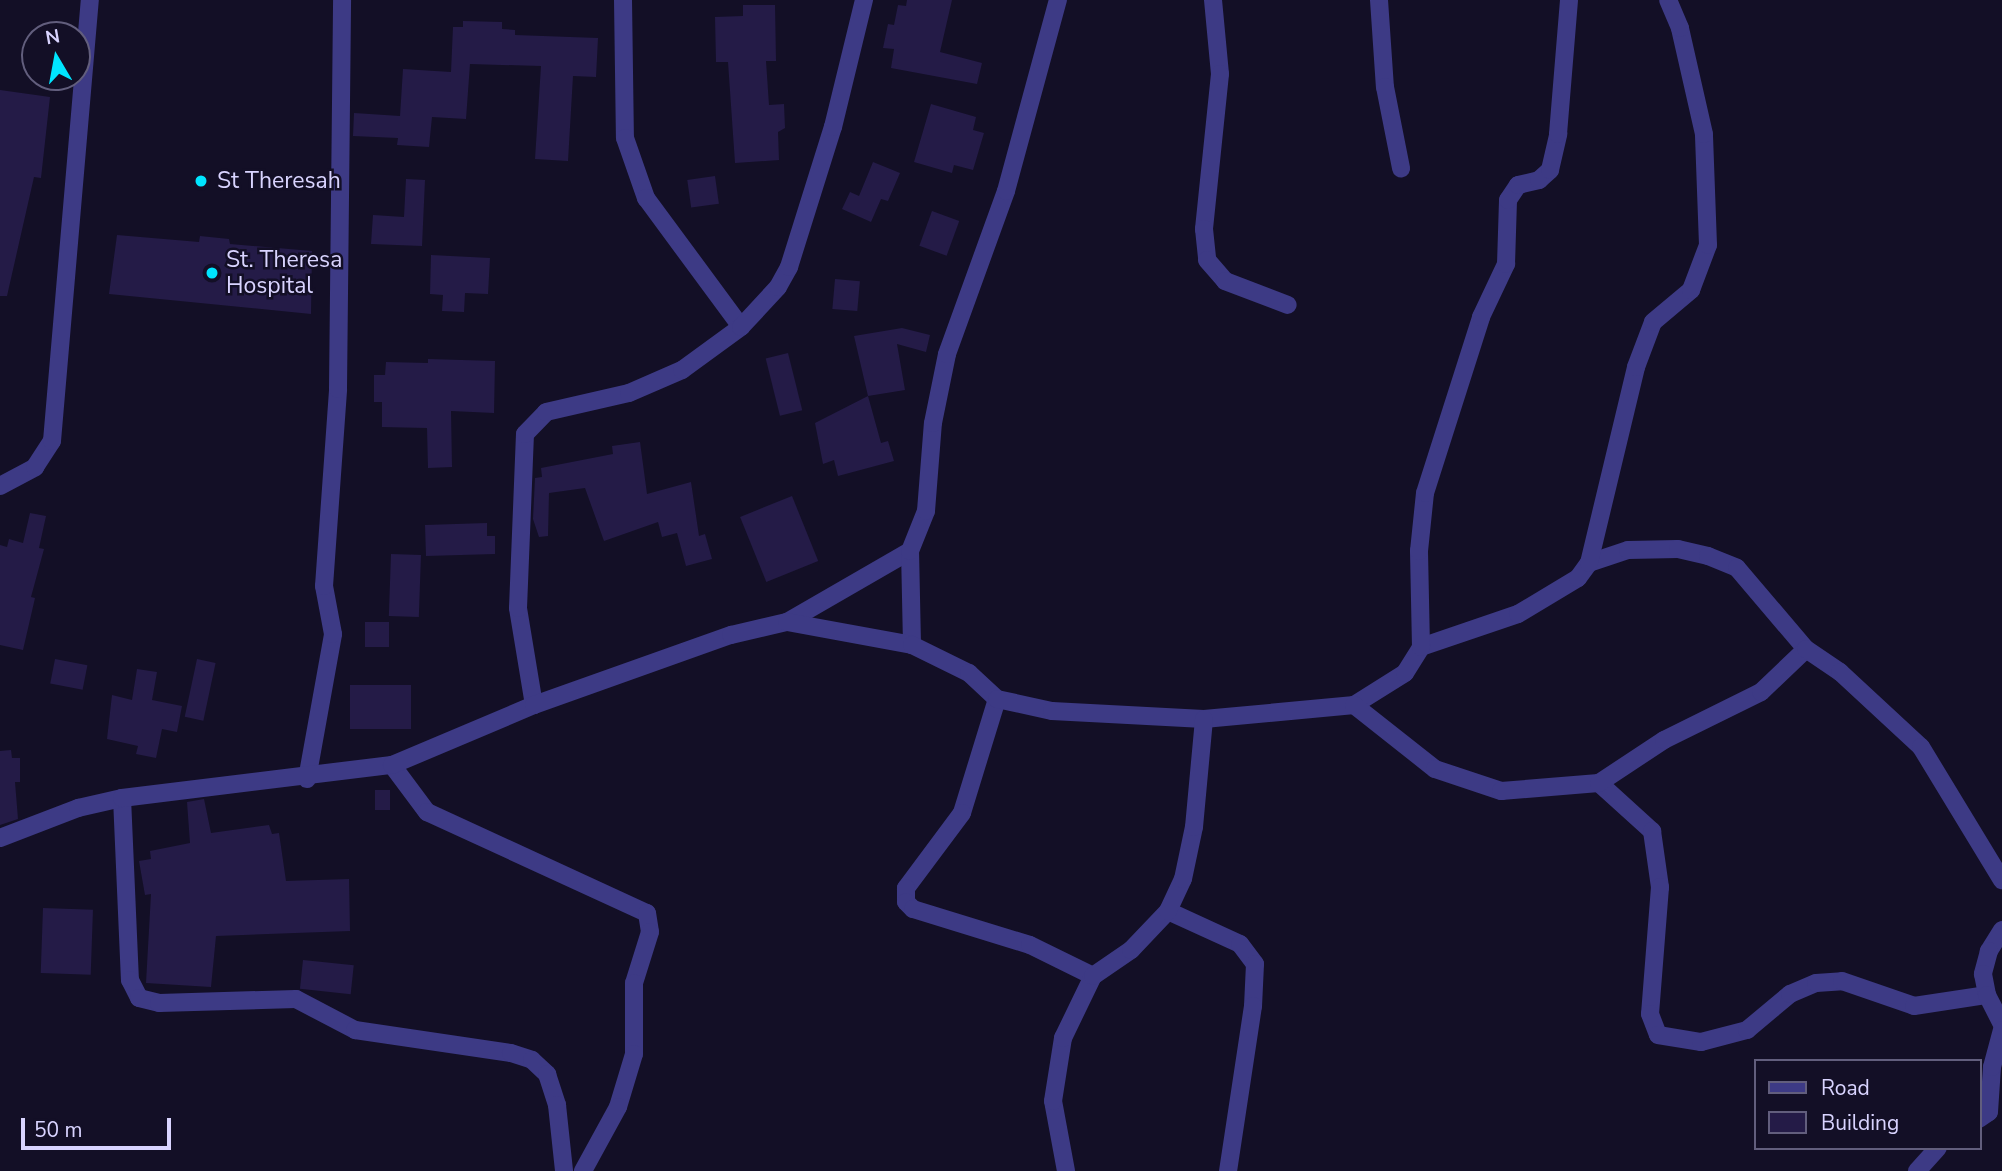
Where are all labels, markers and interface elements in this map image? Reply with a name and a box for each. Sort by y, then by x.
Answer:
north arrow [21,21,91,91]
text: N [43,23,62,51]
place label: St Theresah [217,167,341,195]
marker: St Theresah [191,171,211,191]
place label: St. Theresa Hospital [226,246,342,300]
marker: St. Theresa Hospital [204,265,220,281]
legend [1754,1059,1981,1150]
text: Road [1821,1074,1870,1102]
scale bar [24,1104,175,1148]
text: Building [1821,1109,1899,1137]
text: 50 m [34,1116,83,1144]

